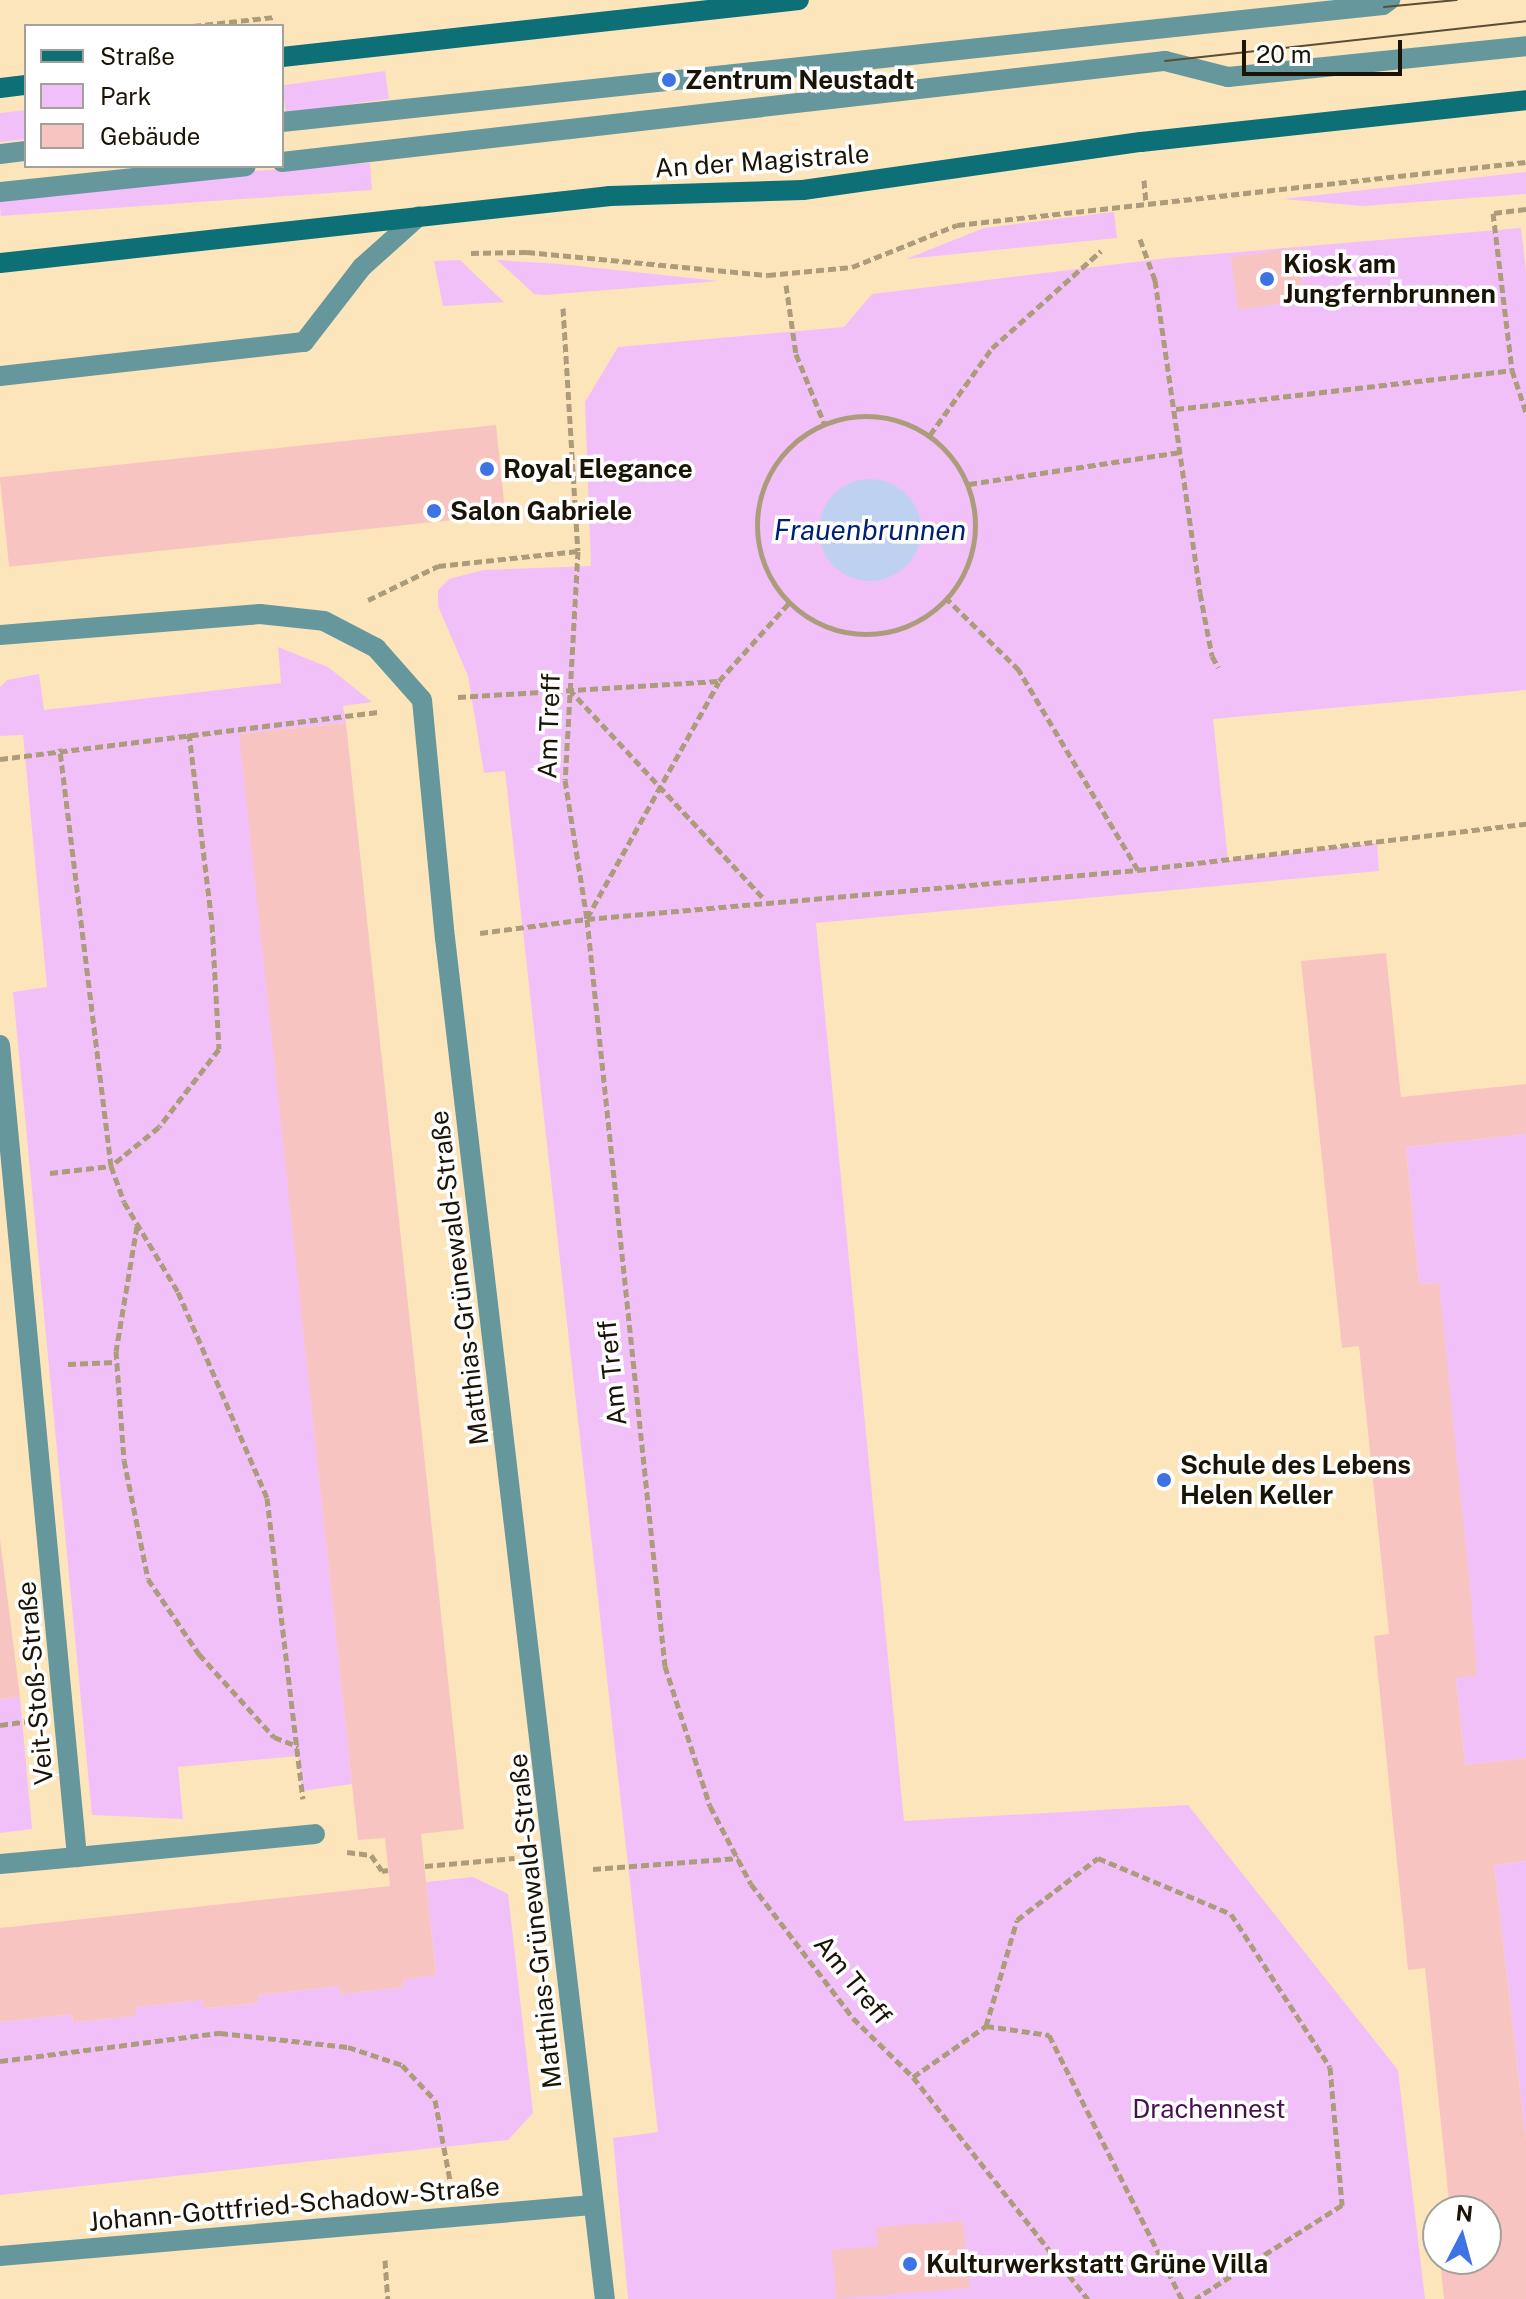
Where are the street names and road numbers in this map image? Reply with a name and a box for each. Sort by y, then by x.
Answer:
street label: An der Magistrale [653,138,871,184]
street label: Am Treff [532,673,566,779]
street label: Matthias-Grünewald-Straße [423,1109,495,1447]
street label: Am Treff [591,1319,633,1427]
street label: Veit-Stoß-Straße [11,1580,59,1786]
street label: Matthias-Grünewald-Straße [502,1752,568,2090]
street label: Am Treff [808,1929,898,2031]
street label: Johann-Gottfried-Schadow-Straße [87,2170,501,2238]

